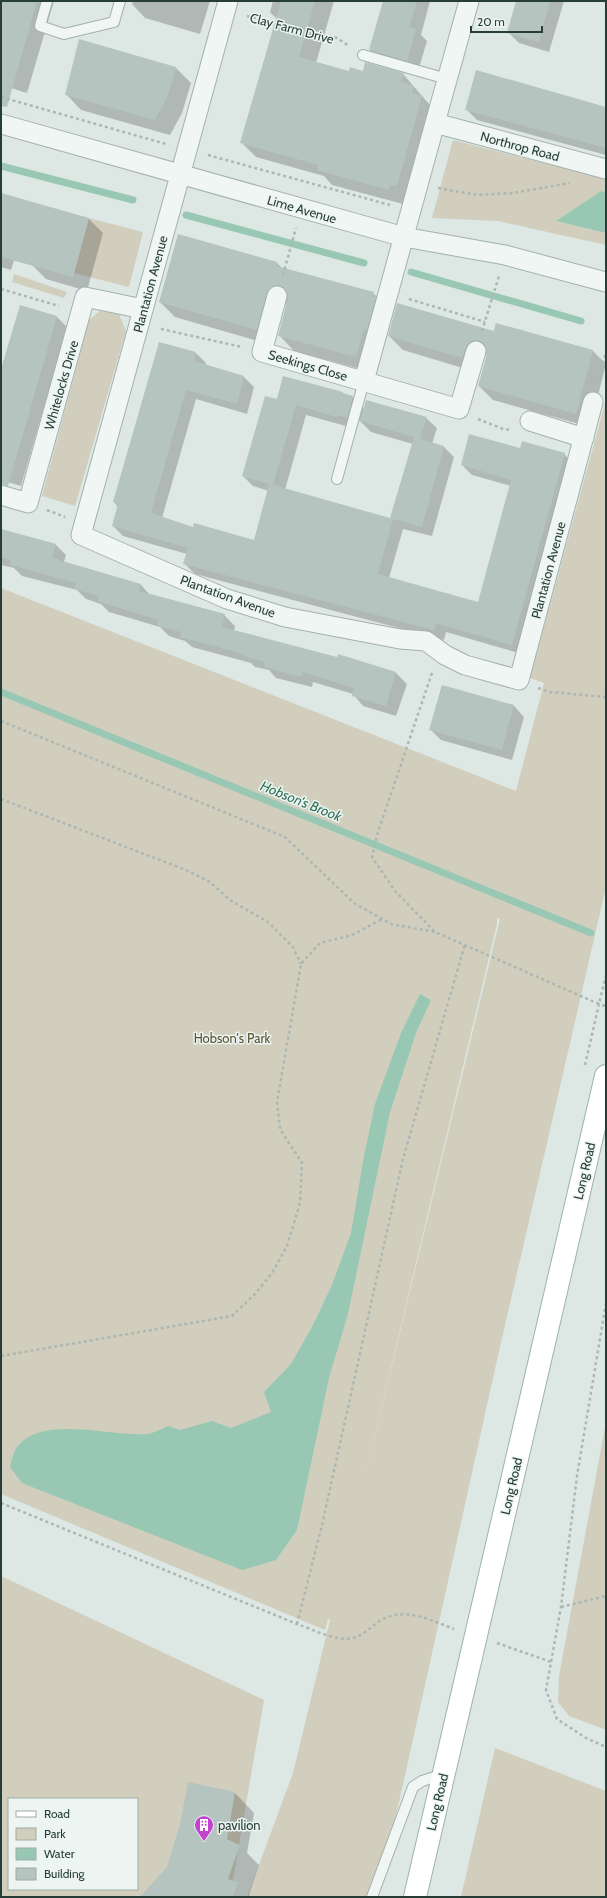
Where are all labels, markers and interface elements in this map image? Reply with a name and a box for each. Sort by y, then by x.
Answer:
scale bar [471,8,542,34]
street label: Clay Farm Drive [248,9,336,47]
text: 20 m [477,14,505,29]
street label: Northrop Road [479,128,561,164]
street label: Lime Avenue [265,191,339,227]
street label: Plantation Avenue [129,233,171,334]
street label: Whitelocks Drive [41,338,82,432]
street label: Seekings Close [267,346,350,384]
street label: Plantation Avenue [527,519,569,620]
street label: Plantation Avenue [178,571,278,621]
water label: Hobson's Brook [258,777,345,826]
park label: Hobson's Park [194,1030,271,1046]
street label: Long Road [570,1141,598,1201]
street label: Long Road [497,1456,525,1516]
street label: Long Road [423,1772,451,1832]
legend [8,1798,138,1890]
text: Road [44,1806,70,1821]
building icon: pavilion [193,1814,215,1842]
place label: pavilion [218,1817,261,1833]
text: Park [44,1826,66,1841]
text: Water [44,1846,75,1861]
text: Building [44,1866,86,1881]

